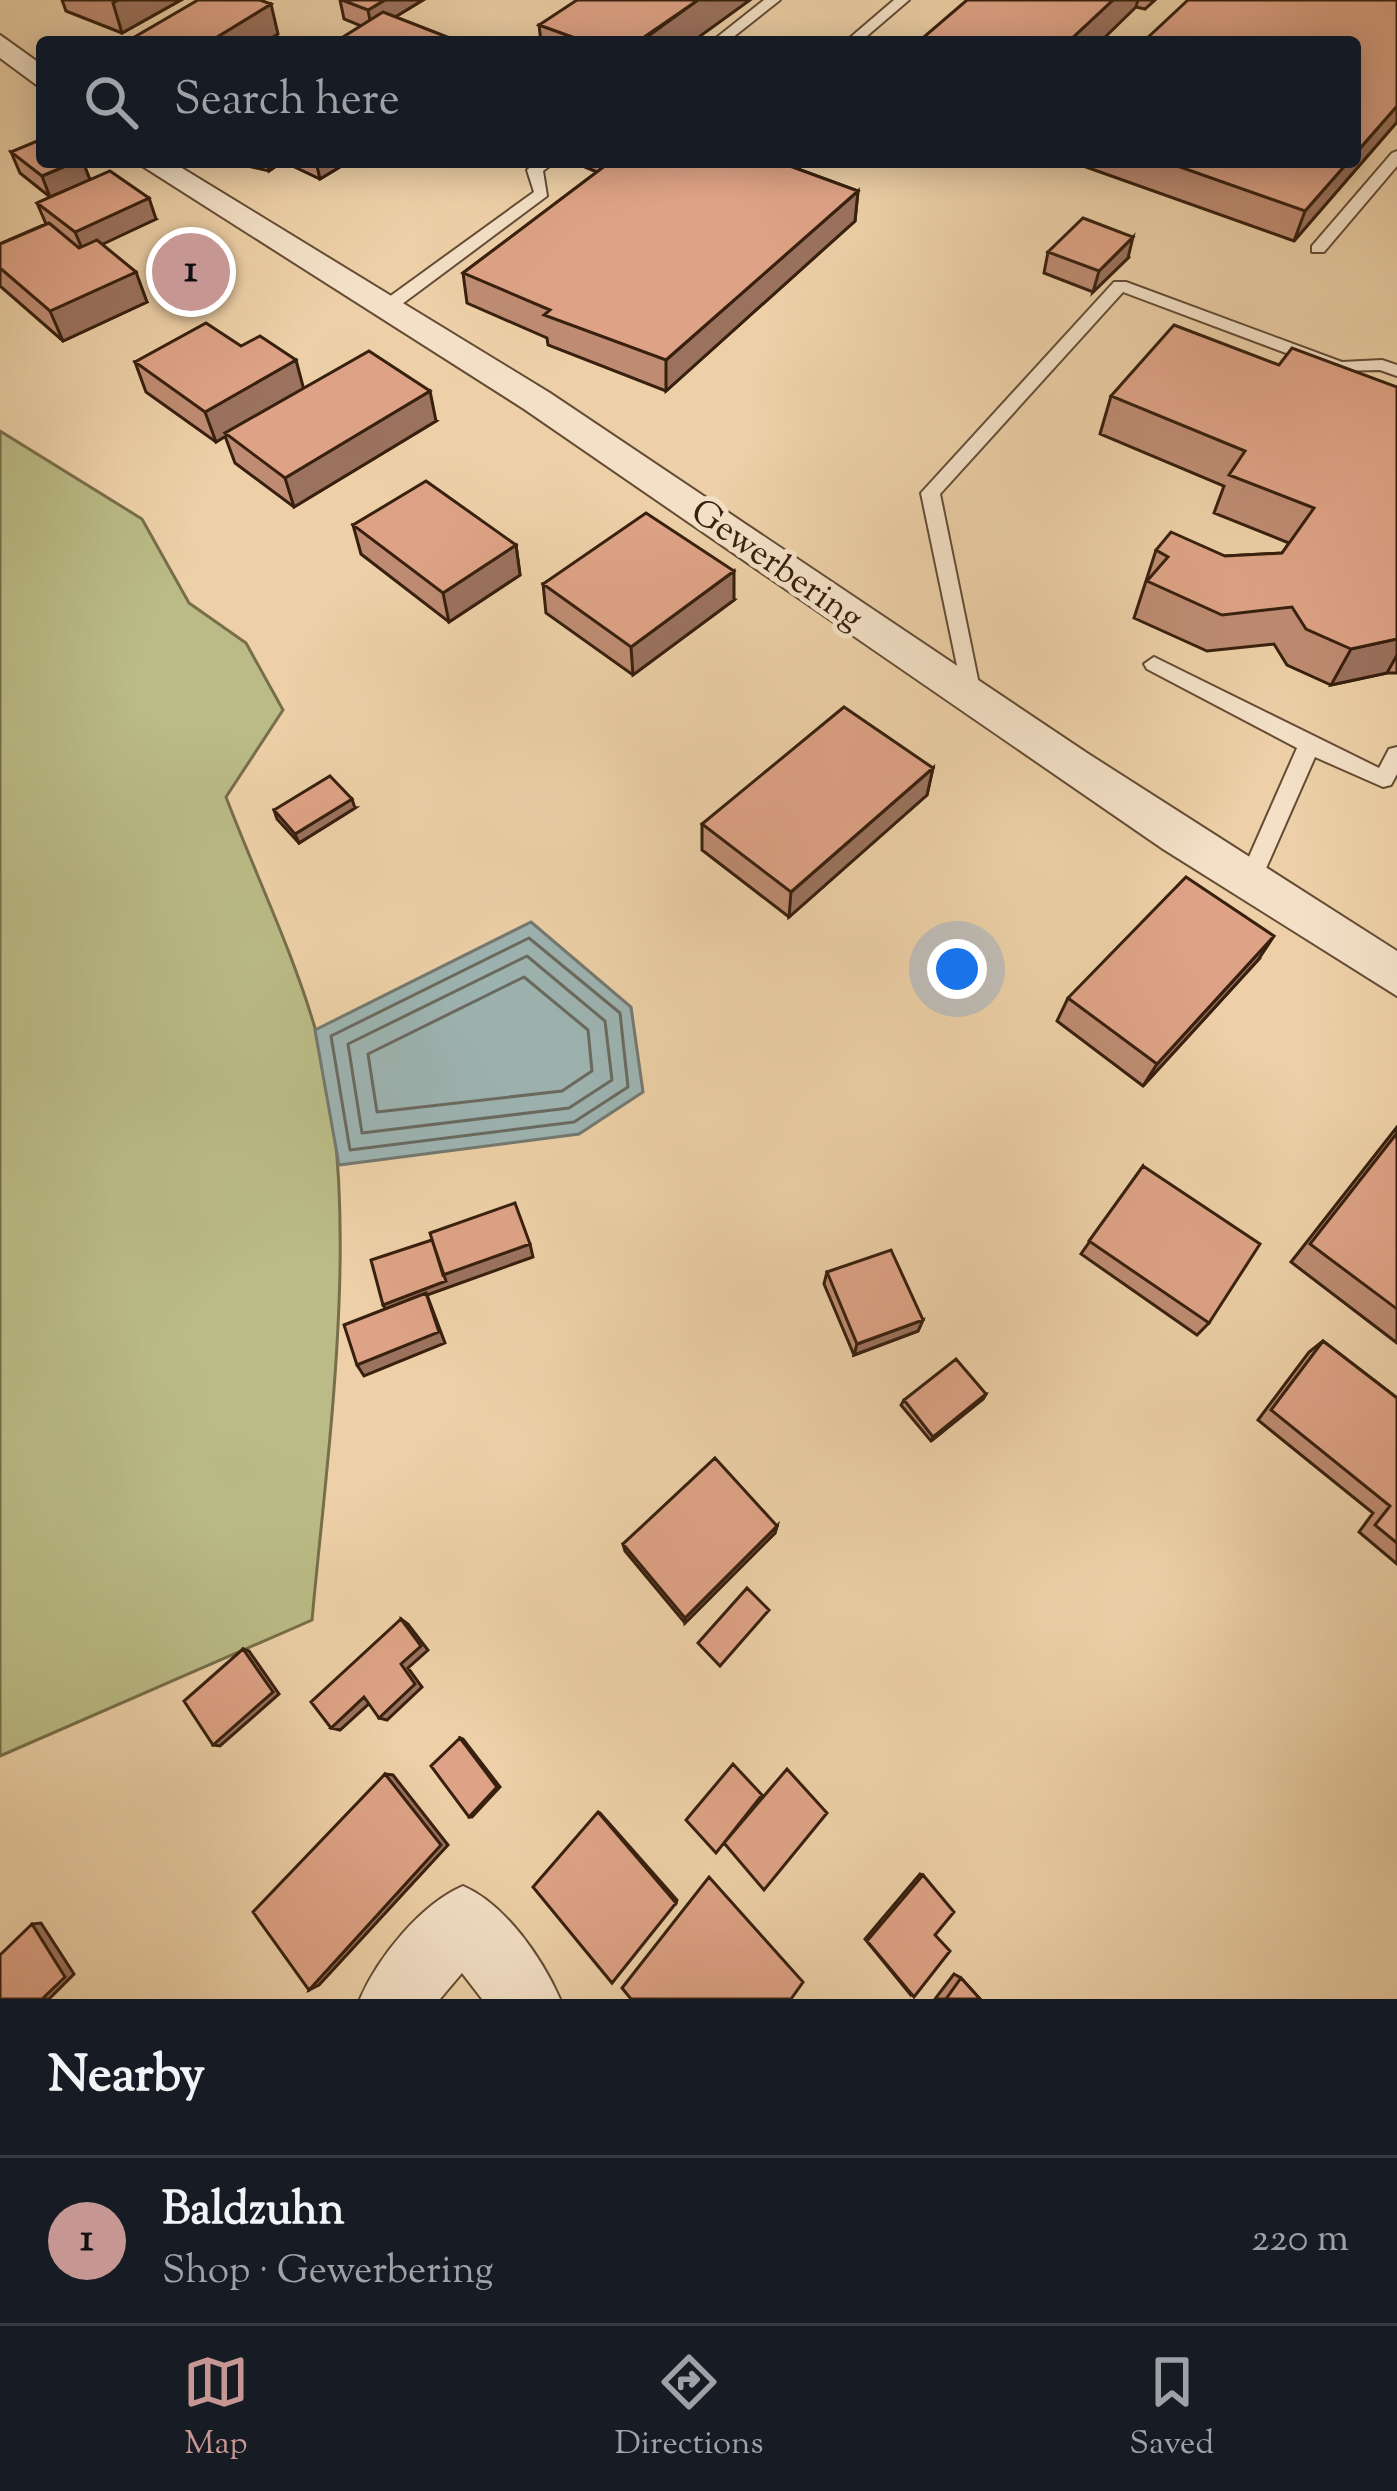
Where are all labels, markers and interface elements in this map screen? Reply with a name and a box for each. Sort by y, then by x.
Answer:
search box [36,36,1361,168]
icon: search [78,69,144,135]
text: Search here [174,70,400,135]
pin: 1 [152,227,230,317]
street label: Gewerbering [679,487,873,645]
your location [927,939,987,999]
text: Nearby [48,2041,205,2114]
text: Baldzuhn [162,2180,345,2245]
text: 1 [80,2213,94,2269]
text: 220 m [1251,2213,1349,2269]
text: Shop · Gewerbering [162,2245,494,2301]
tab: Map [183,2349,249,2469]
tab: Directions [615,2349,764,2469]
tab: Saved [1129,2349,1214,2469]

